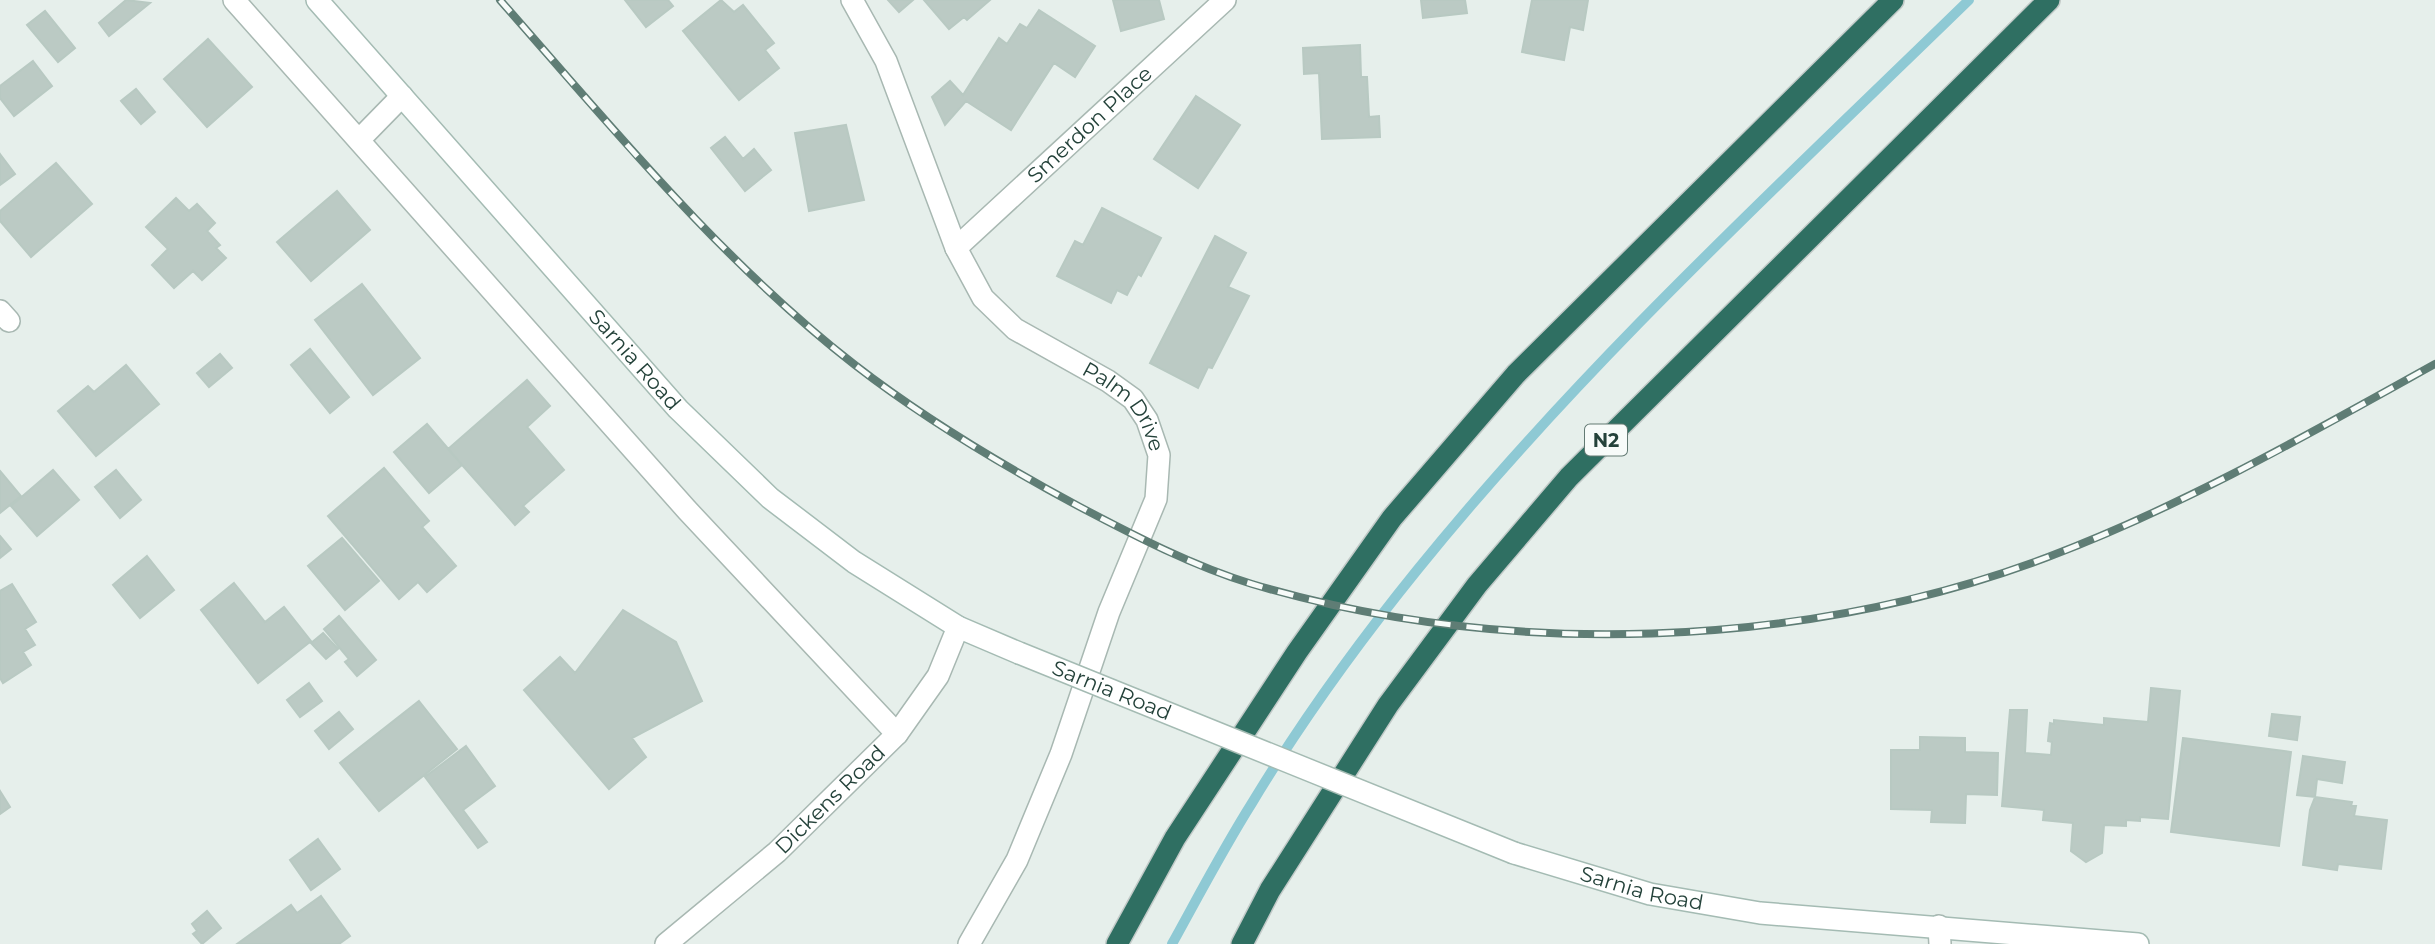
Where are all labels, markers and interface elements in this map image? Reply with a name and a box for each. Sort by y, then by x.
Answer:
street label: Smerdon Place [1022,61,1157,188]
street label: Sarnia Road [584,304,686,415]
street label: Palm Drive [1078,356,1170,454]
road number: N2 [1585,424,1627,456]
street label: Sarnia Road [1049,655,1175,725]
street label: Dickens Road [770,740,890,859]
street label: Sarnia Road [1577,861,1706,915]

